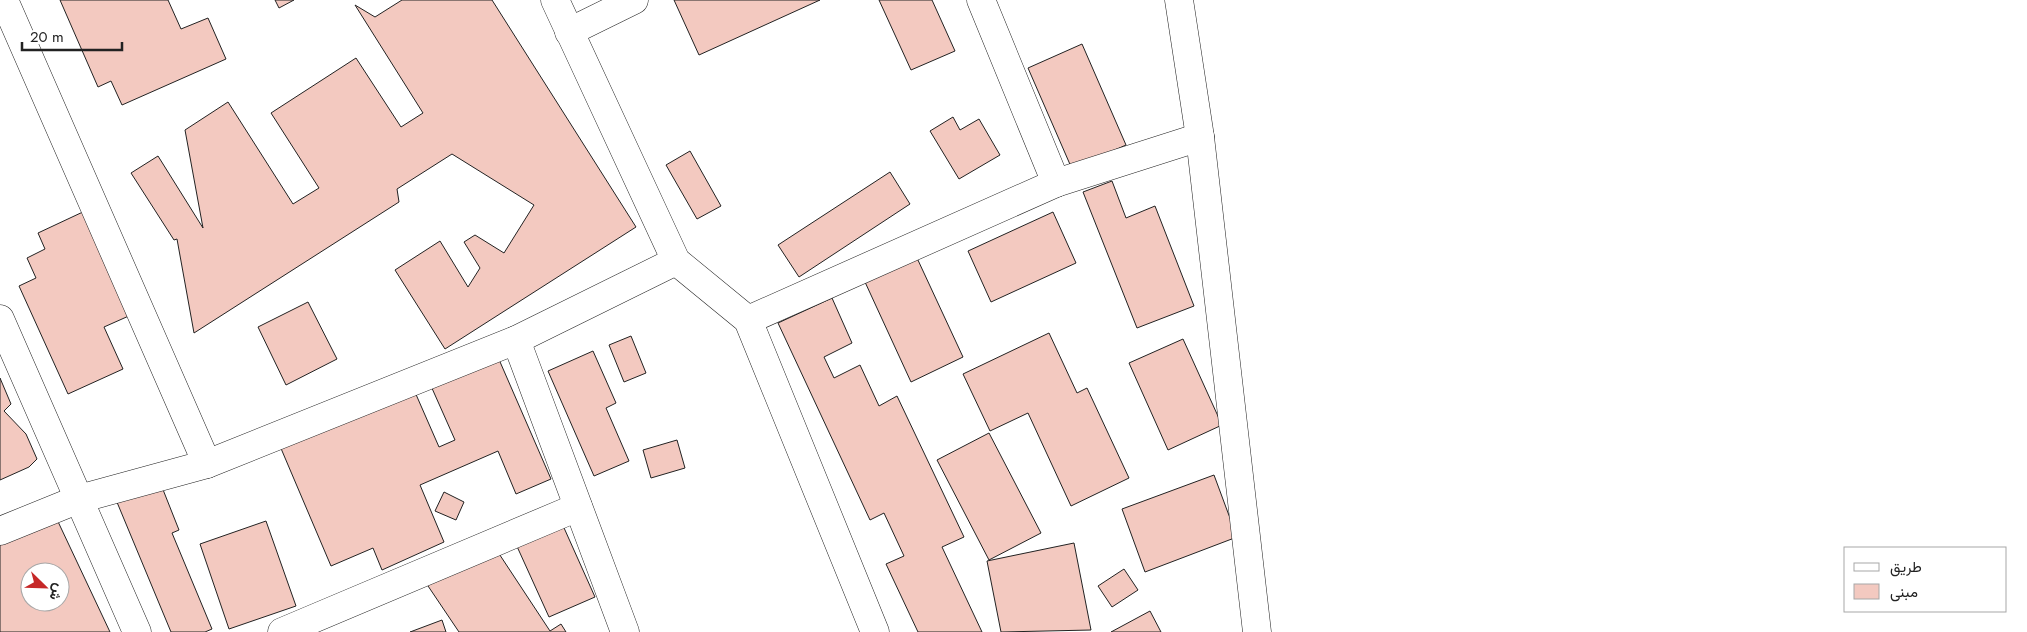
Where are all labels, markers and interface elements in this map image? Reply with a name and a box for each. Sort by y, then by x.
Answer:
scale bar [22,20,122,52]
text: 20 m [30,26,64,48]
legend [1844,547,2007,612]
text: طريق [1890,556,1922,578]
north arrow [20,562,70,612]
text: ش [44,580,69,604]
text: مبنى [1890,581,1918,603]

